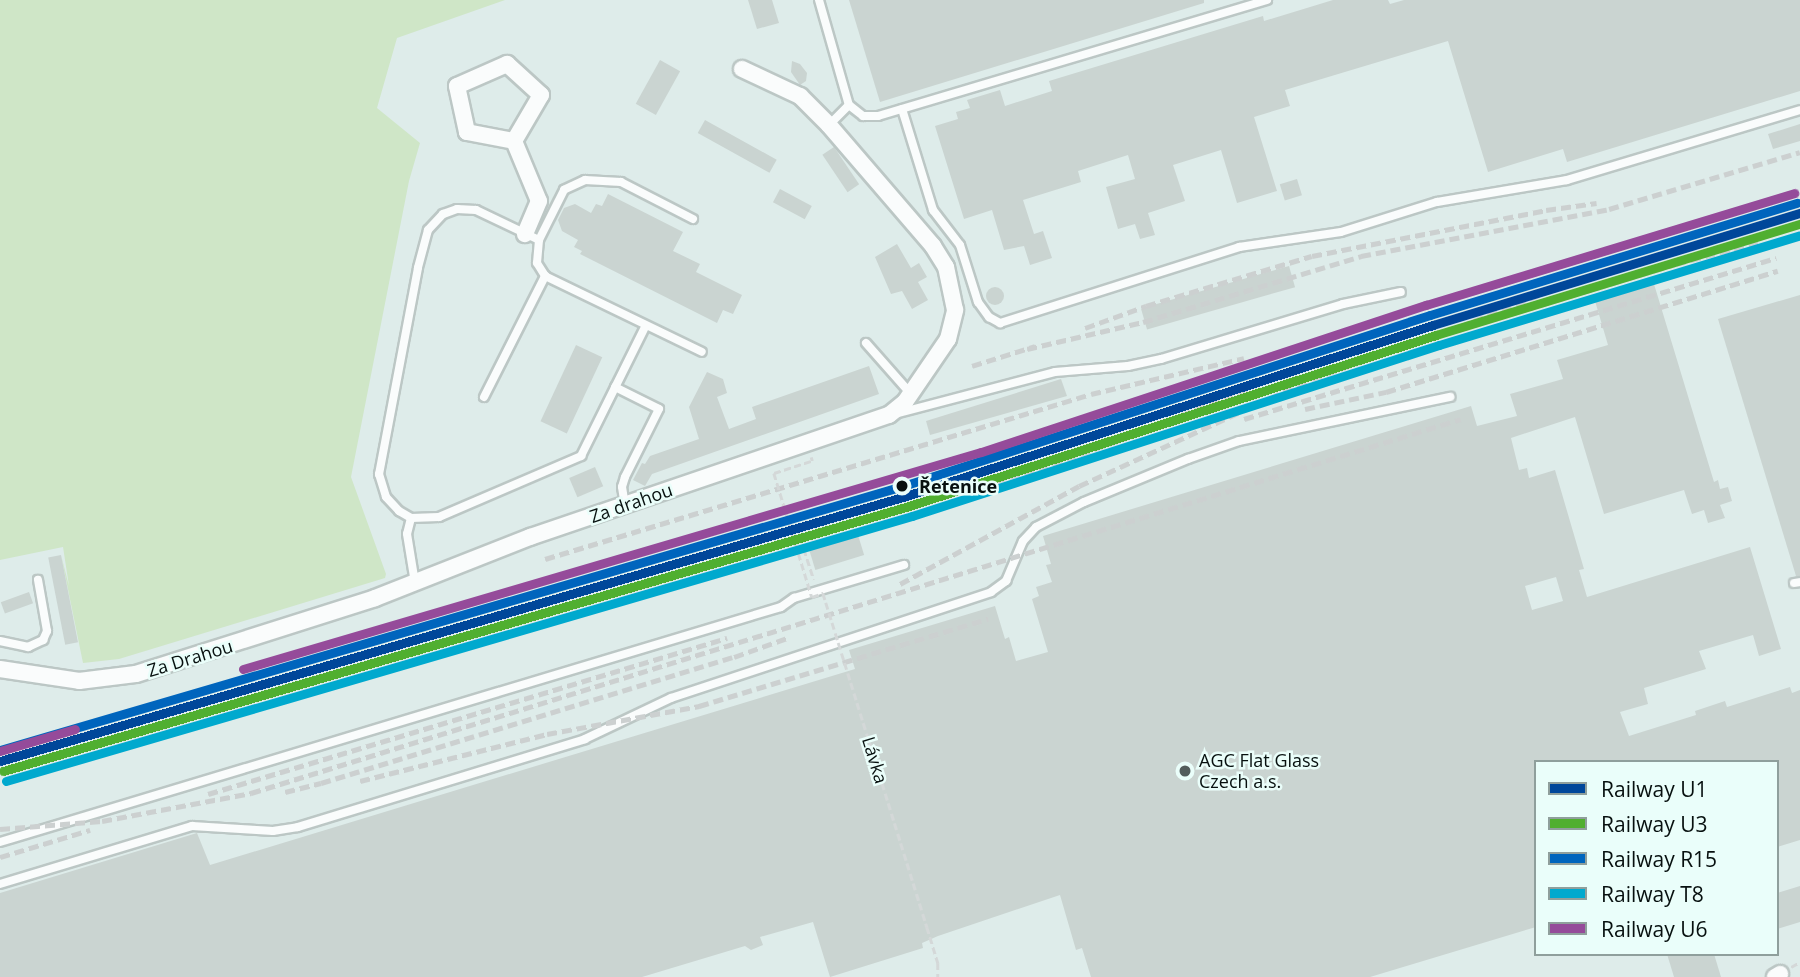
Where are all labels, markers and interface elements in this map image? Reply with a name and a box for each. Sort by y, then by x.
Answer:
marker: Řetenice [891,475,913,497]
place label: Řetenice [919,475,997,497]
street label: Za drahou [587,479,675,527]
street label: Za Drahou [145,635,235,681]
street label: Lávka [858,734,892,786]
place label: AGC Flat Glass Czech a.s. [1199,750,1319,792]
legend [1534,760,1779,956]
marker: AGC Flat Glass Czech a.s. [1177,763,1193,779]
text: Railway U1 [1601,775,1707,803]
text: Railway U3 [1601,810,1707,838]
text: Railway R15 [1601,845,1717,873]
text: Railway T8 [1601,880,1704,908]
text: Railway U6 [1601,915,1707,943]

